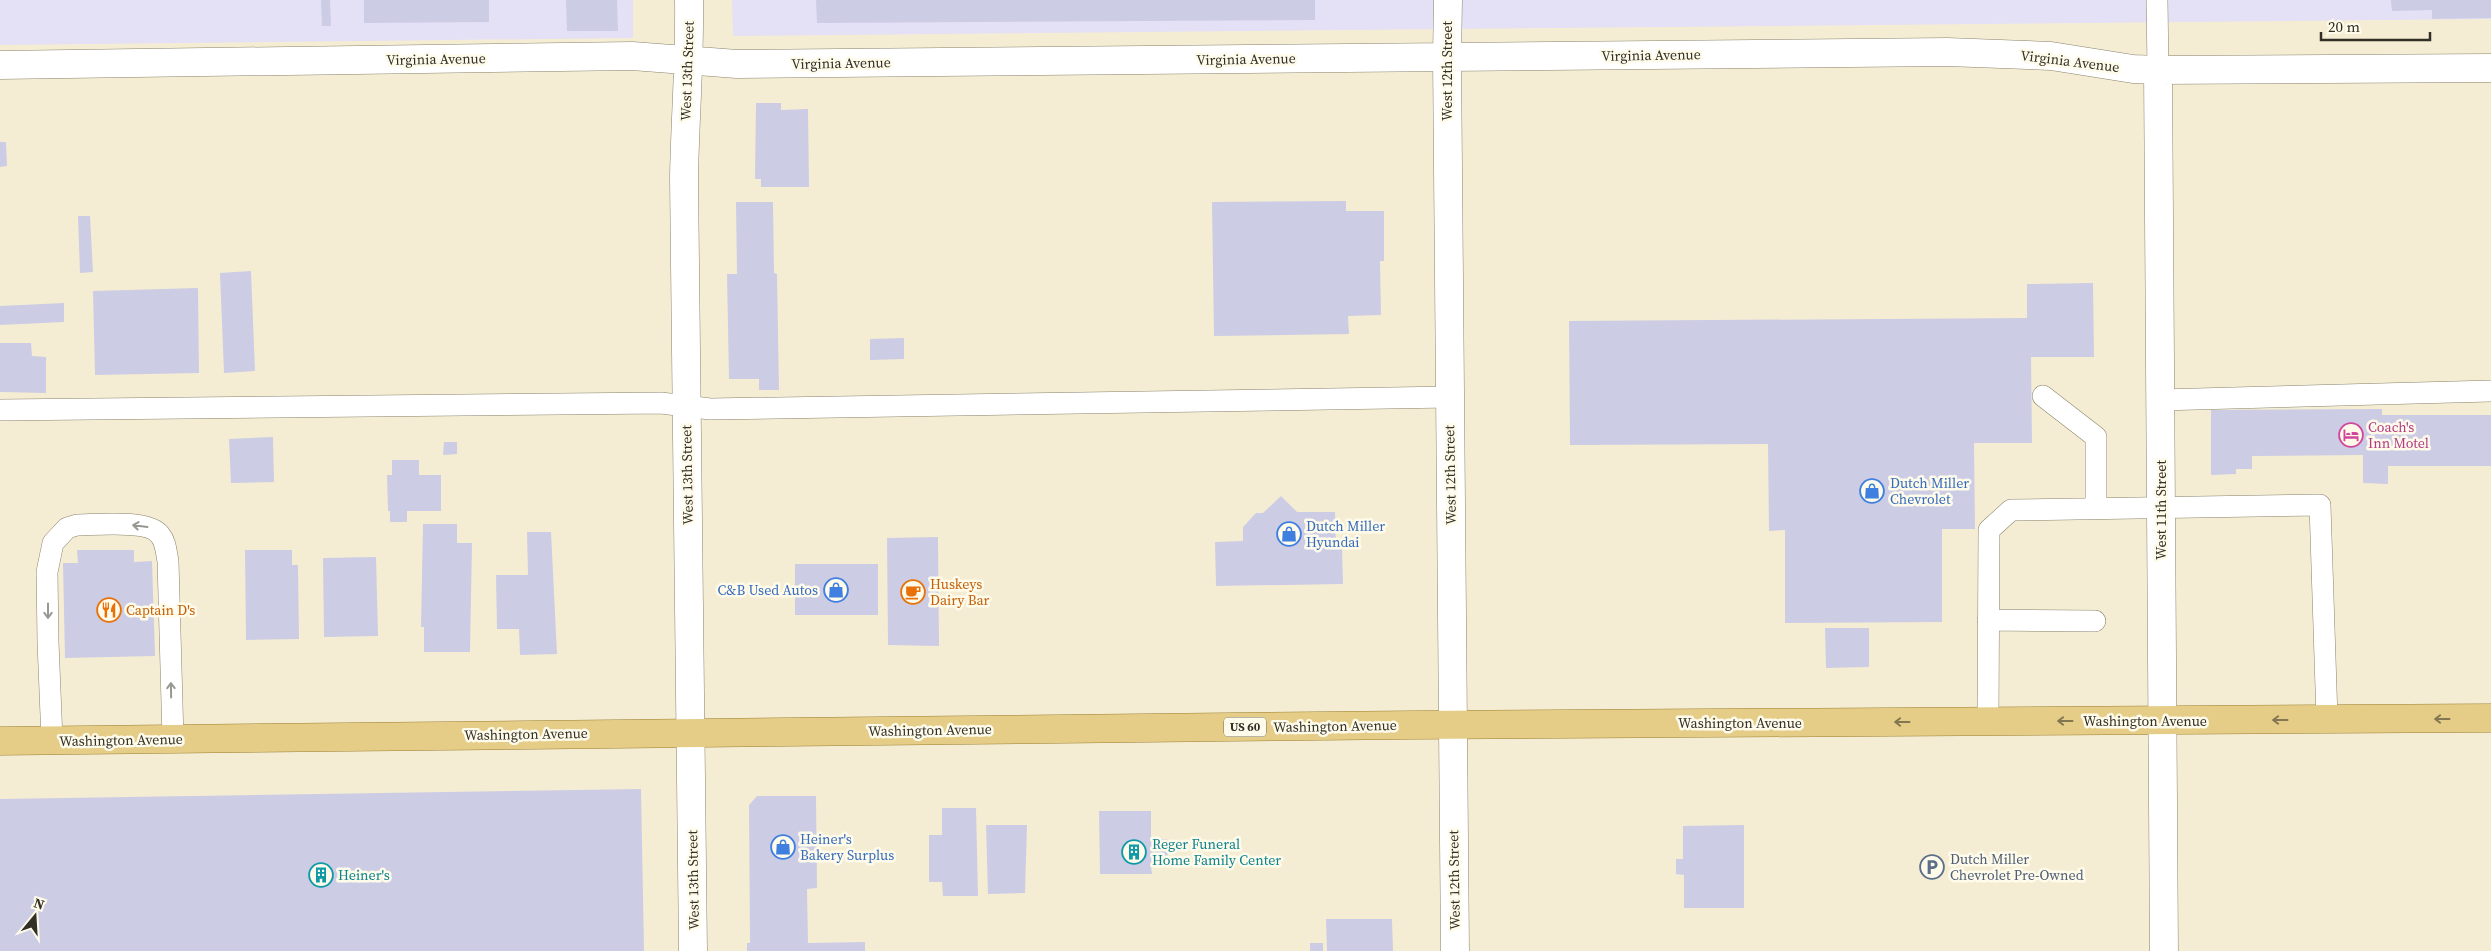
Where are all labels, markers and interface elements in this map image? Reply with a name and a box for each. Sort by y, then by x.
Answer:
scale bar [2321,10,2430,42]
text: 20 m [2328,16,2360,37]
street label: West 13th Street [675,20,699,121]
street label: West 12th Street [1437,21,1457,121]
street label: Virginia Avenue [1601,44,1701,66]
street label: Virginia Avenue [2019,45,2121,77]
street label: Virginia Avenue [386,48,486,70]
street label: Virginia Avenue [1196,48,1296,70]
street label: Virginia Avenue [791,52,891,74]
place label: Coach's Inn Motel [2368,417,2429,453]
hotel icon: Coach's Inn Motel [2338,422,2364,448]
street label: West 13th Street [676,424,698,525]
street label: West 12th Street [1439,424,1461,525]
street label: West 11th Street [2151,460,2171,560]
place label: Dutch Miller Chevrolet [1890,473,1969,509]
shop icon: Dutch Miller Chevrolet [1859,478,1885,504]
place label: Dutch Miller Hyundai [1306,516,1385,552]
one-way arrow [132,521,148,531]
shop icon: Dutch Miller Hyundai [1276,521,1302,547]
place label: Huskeys Dairy Bar [930,574,990,610]
shop icon: C&B Used Autos [823,577,849,603]
cafe icon: Huskeys Dairy Bar [900,579,926,605]
place label: C&B Used Autos [718,580,818,600]
restaurant icon: Captain D's [96,597,122,623]
place label: Captain D's [126,600,195,620]
one-way arrow [43,603,52,619]
one-way arrow [167,682,176,698]
street label: Washington Avenue [2083,711,2207,731]
street label: Washington Avenue [1678,713,1802,733]
one-way arrow [2435,714,2451,723]
street label: Washington Avenue [1273,715,1397,737]
one-way arrow [2272,715,2288,725]
one-way arrow [2057,716,2074,726]
one-way arrow [1895,717,1911,727]
road number: US 60 [1224,718,1266,736]
street label: Washington Avenue [868,719,992,741]
street label: Washington Avenue [464,723,588,745]
street label: Washington Avenue [59,729,183,751]
street label: West 13th Street [682,829,704,930]
place label: Heiner's Bakery Surplus [800,829,894,865]
street label: West 12th Street [1443,829,1465,930]
shop icon: Heiner's Bakery Surplus [770,834,796,860]
place label: Reger Funeral Home Family Center [1152,834,1281,870]
building icon: Reger Funeral Home Family Center [1121,839,1147,865]
place label: Dutch Miller Chevrolet Pre-Owned [1950,849,2084,885]
parking icon: Dutch Miller Chevrolet Pre-Owned [1919,854,1945,880]
building icon: Heiner's [308,862,334,888]
place label: Heiner's [338,865,390,885]
north arrow [10,891,60,941]
text: N [31,893,47,915]

